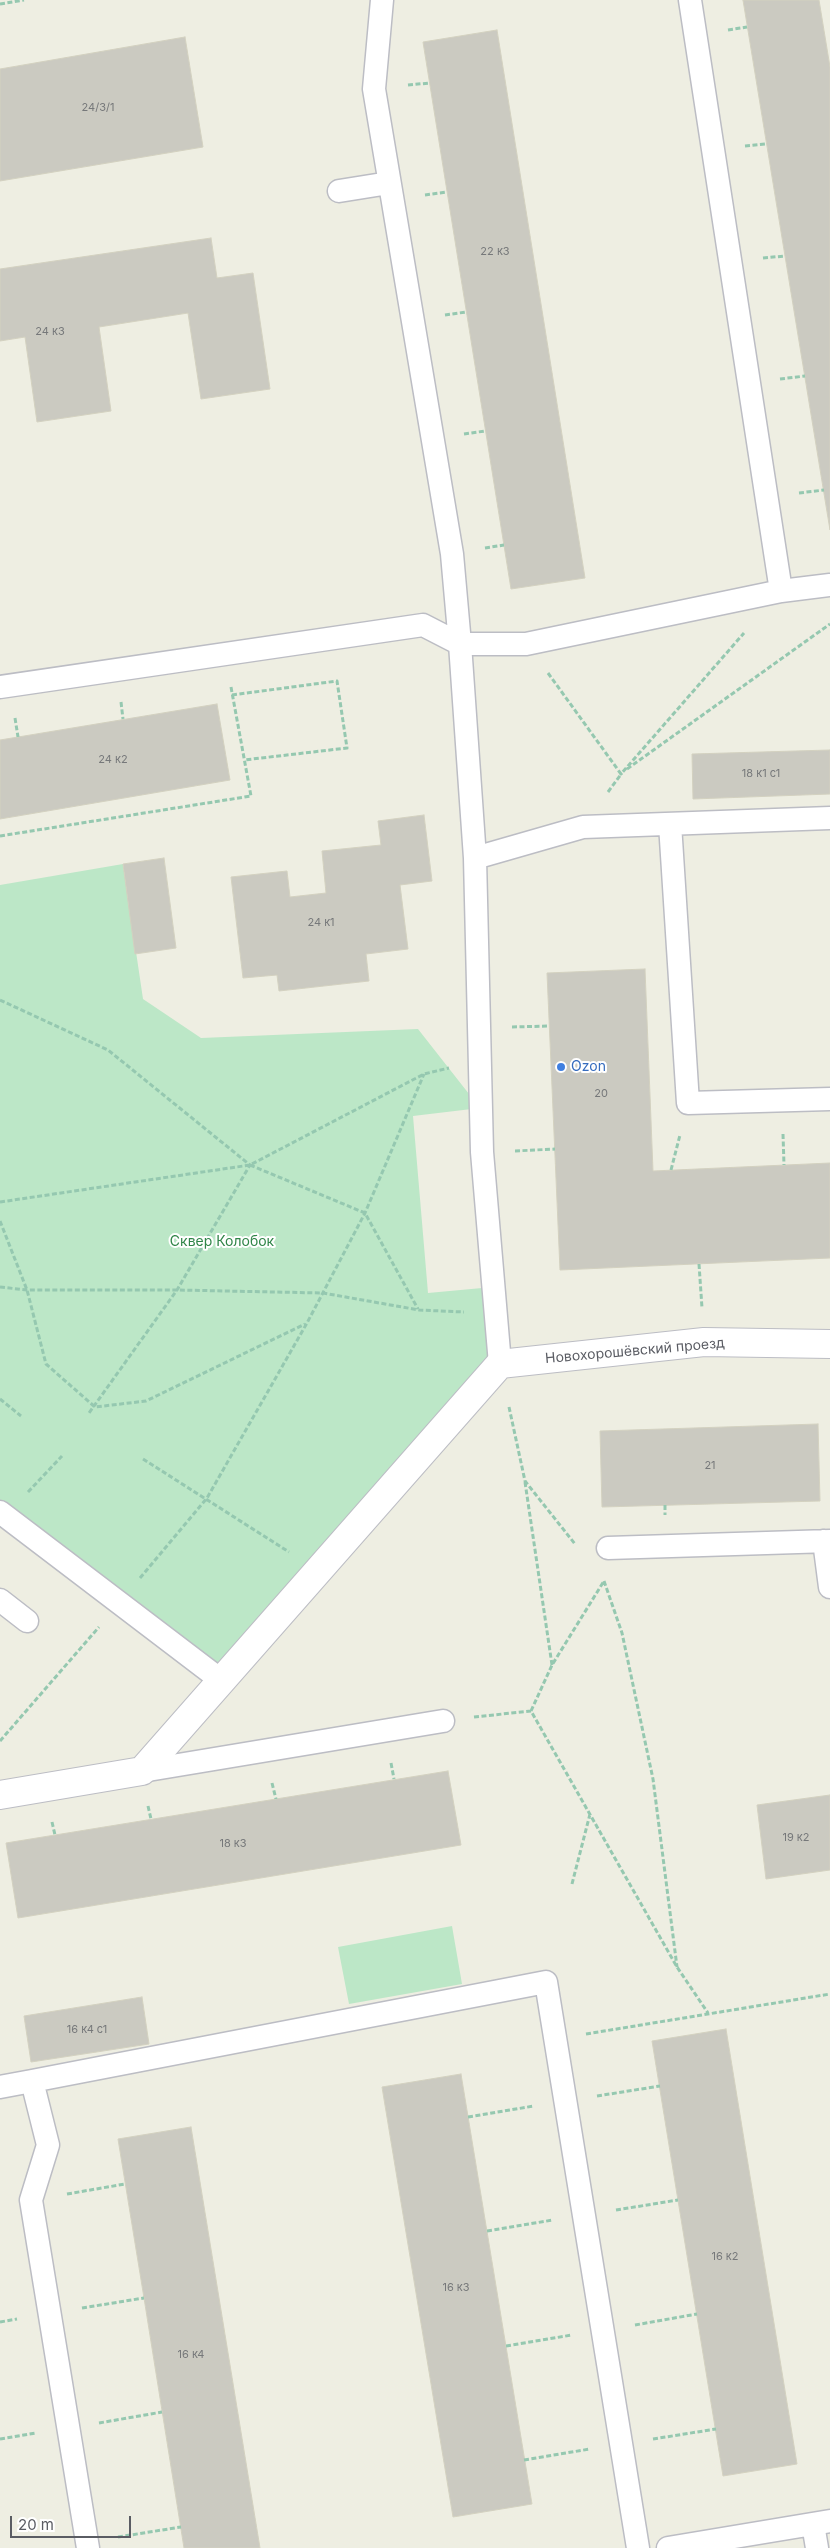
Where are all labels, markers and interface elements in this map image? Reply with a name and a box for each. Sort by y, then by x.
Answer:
house number: 24/3/1 [82,101,114,115]
house number: 22 к3 [480,245,510,259]
house number: 24 к3 [35,325,65,339]
house number: 24 к2 [98,753,128,767]
house number: 18 к1 с1 [742,767,780,781]
house number: 24 к1 [307,916,335,930]
place label: Ozon [571,1059,606,1075]
marker: Ozon [555,1061,567,1073]
house number: 20 [594,1087,608,1101]
park label: Сквер Колобок [170,1234,274,1250]
street label: Новохорошёвский проезд [545,1335,725,1367]
house number: 21 [704,1459,716,1473]
house number: 19 к2 [782,1831,810,1845]
house number: 18 к3 [219,1837,247,1851]
house number: 16 к4 с1 [67,2023,107,2037]
house number: 16 к2 [711,2250,739,2264]
house number: 16 к3 [442,2281,470,2295]
house number: 16 к4 [178,2348,204,2362]
scale bar [12,2506,134,2538]
text: 20 m [18,2515,54,2534]

